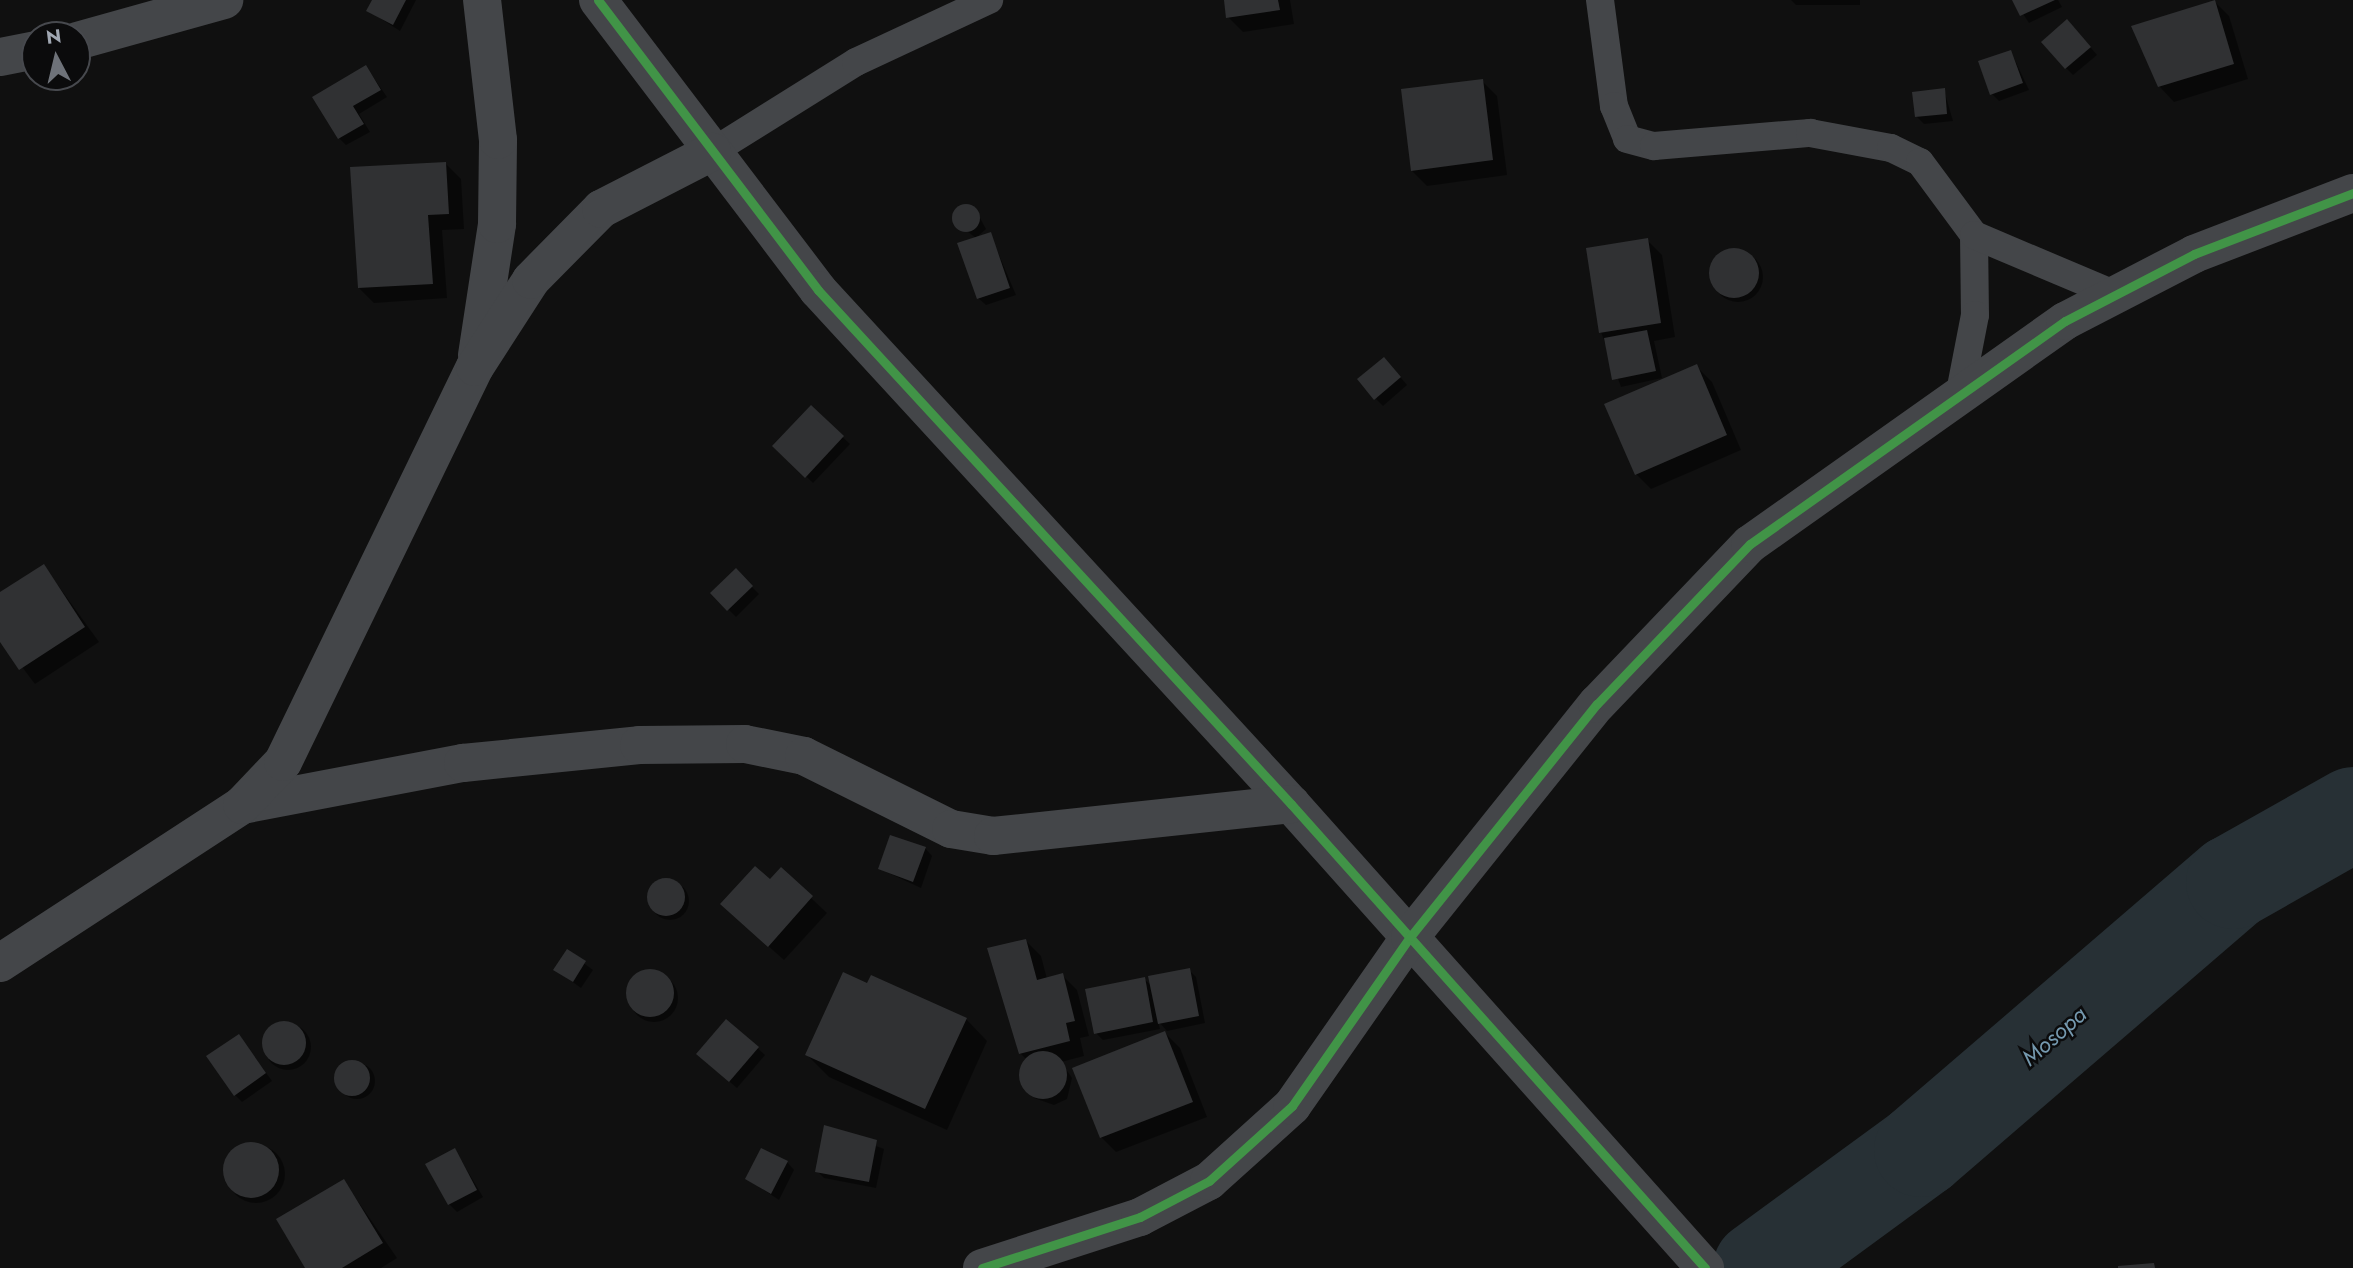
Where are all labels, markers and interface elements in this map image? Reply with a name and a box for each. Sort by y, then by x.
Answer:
north arrow [21,21,91,91]
text: N [44,22,63,51]
water label: Mosopa [2016,1000,2092,1072]

